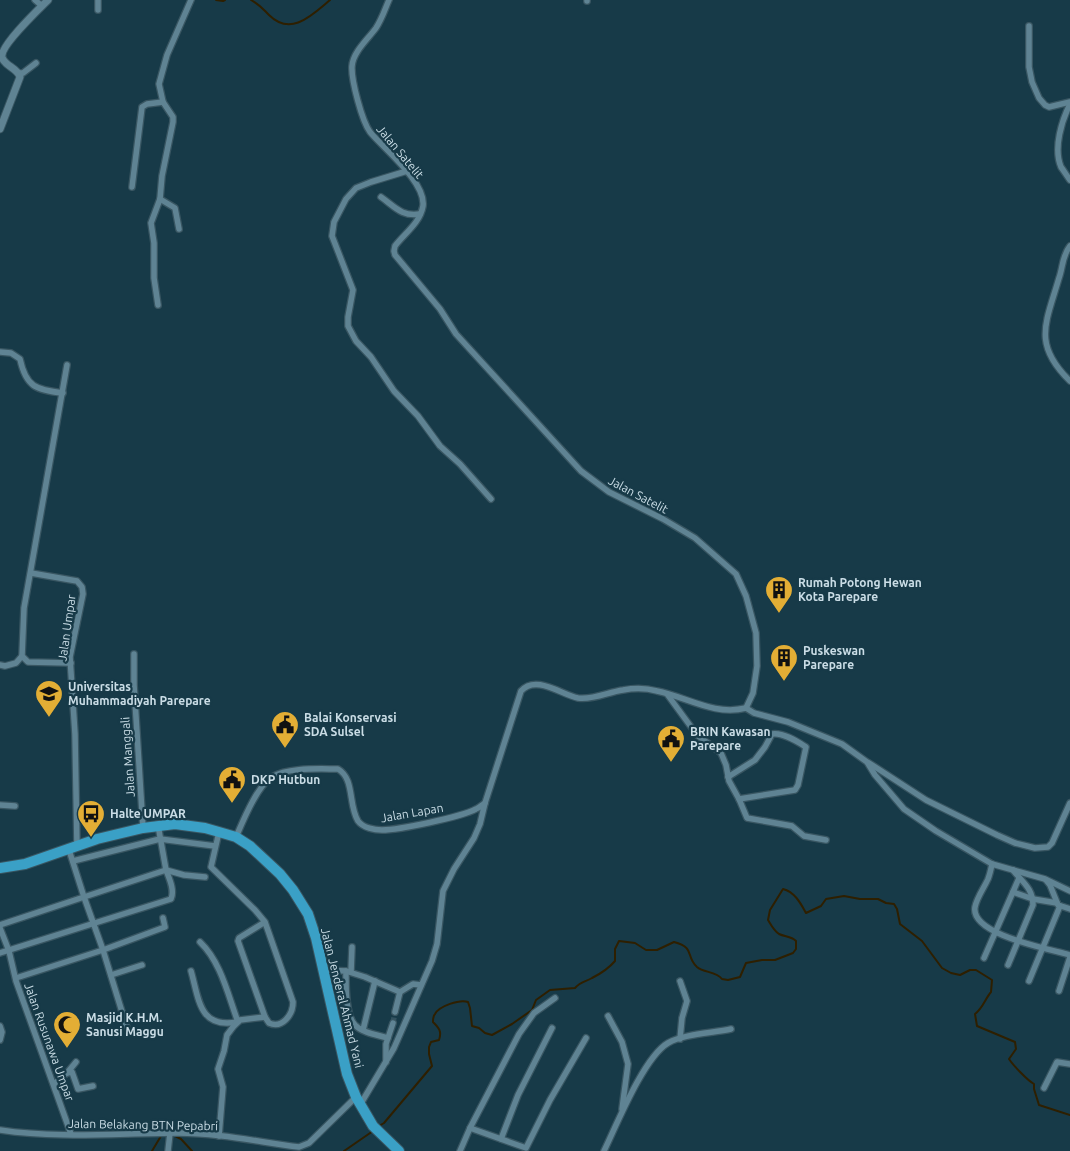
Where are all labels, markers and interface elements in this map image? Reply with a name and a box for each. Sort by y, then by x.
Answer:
street label: Jalan Satelit [374,122,427,181]
street label: Jalan Satelit [606,473,670,516]
building icon: Rumah Potong Hewan Kota Parepare [764,575,794,614]
place label: Rumah Potong Hewan Kota Parepare [798,576,922,603]
street label: Jalan Umpar [55,593,78,662]
building icon: Puskeswan Parepare [769,643,799,682]
place label: Puskeswan Parepare [803,644,865,671]
school or university icon: Universitas Muhammadiyah Parepare [34,679,64,718]
place label: Universitas Muhammadiyah Parepare [68,680,211,707]
public building icon: Balai Konservasi SDA Sulsel [270,710,300,749]
place label: Balai Konservasi SDA Sulsel [304,711,396,738]
street label: Jalan Manggali [118,716,137,798]
public building icon: BRIN Kawasan Parepare [656,724,686,763]
place label: BRIN Kawasan Parepare [690,725,771,752]
public building icon: DKP Hutbun [217,765,247,804]
place label: DKP Hutbun [251,773,320,786]
bus stop icon: Halte UMPAR [76,799,106,838]
street label: Jalan Lapan [380,801,444,824]
place label: Halte UMPAR [110,807,186,820]
street label: Jalan Jenderal Ahmad Yani [319,926,366,1069]
street label: Jalan Rusunawa Umpar [22,981,77,1103]
mosque icon: Masjid K.H.M. Sanusi Maggu [52,1010,82,1049]
place label: Masjid K.H.M. Sanusi Maggu [86,1011,164,1038]
street label: Jalan Belakang BTN Pepabri [68,1117,218,1132]

